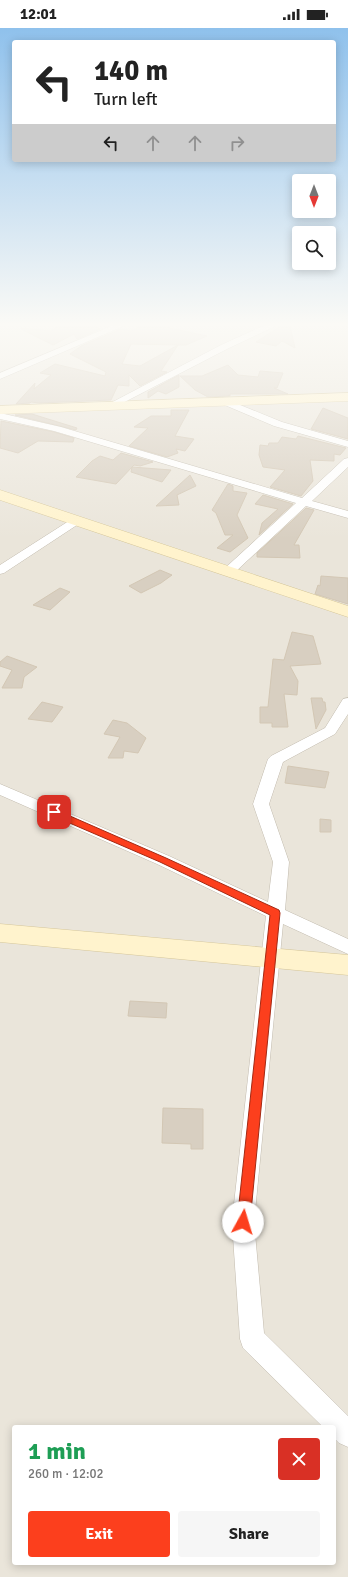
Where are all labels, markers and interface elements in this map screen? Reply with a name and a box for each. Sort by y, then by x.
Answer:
text: 12:01 [20,5,57,23]
text: 140 m [94,54,168,88]
icon: left [28,56,80,108]
text: Turn left [94,88,157,110]
icon: left [100,132,122,154]
icon: ahead [142,132,164,154]
icon: ahead [184,132,206,154]
icon: right [226,132,248,154]
north arrow [292,174,336,218]
map controls [292,174,336,270]
button: search [292,226,336,270]
pin [37,795,71,829]
icon: arrive [43,801,65,823]
position arrow [222,1201,264,1243]
text: 1 min [28,1436,86,1466]
button: close [278,1438,320,1480]
text: 260 m · 12:02 [28,1466,104,1482]
button: Exit [28,1511,170,1557]
button: Share [178,1511,320,1557]

